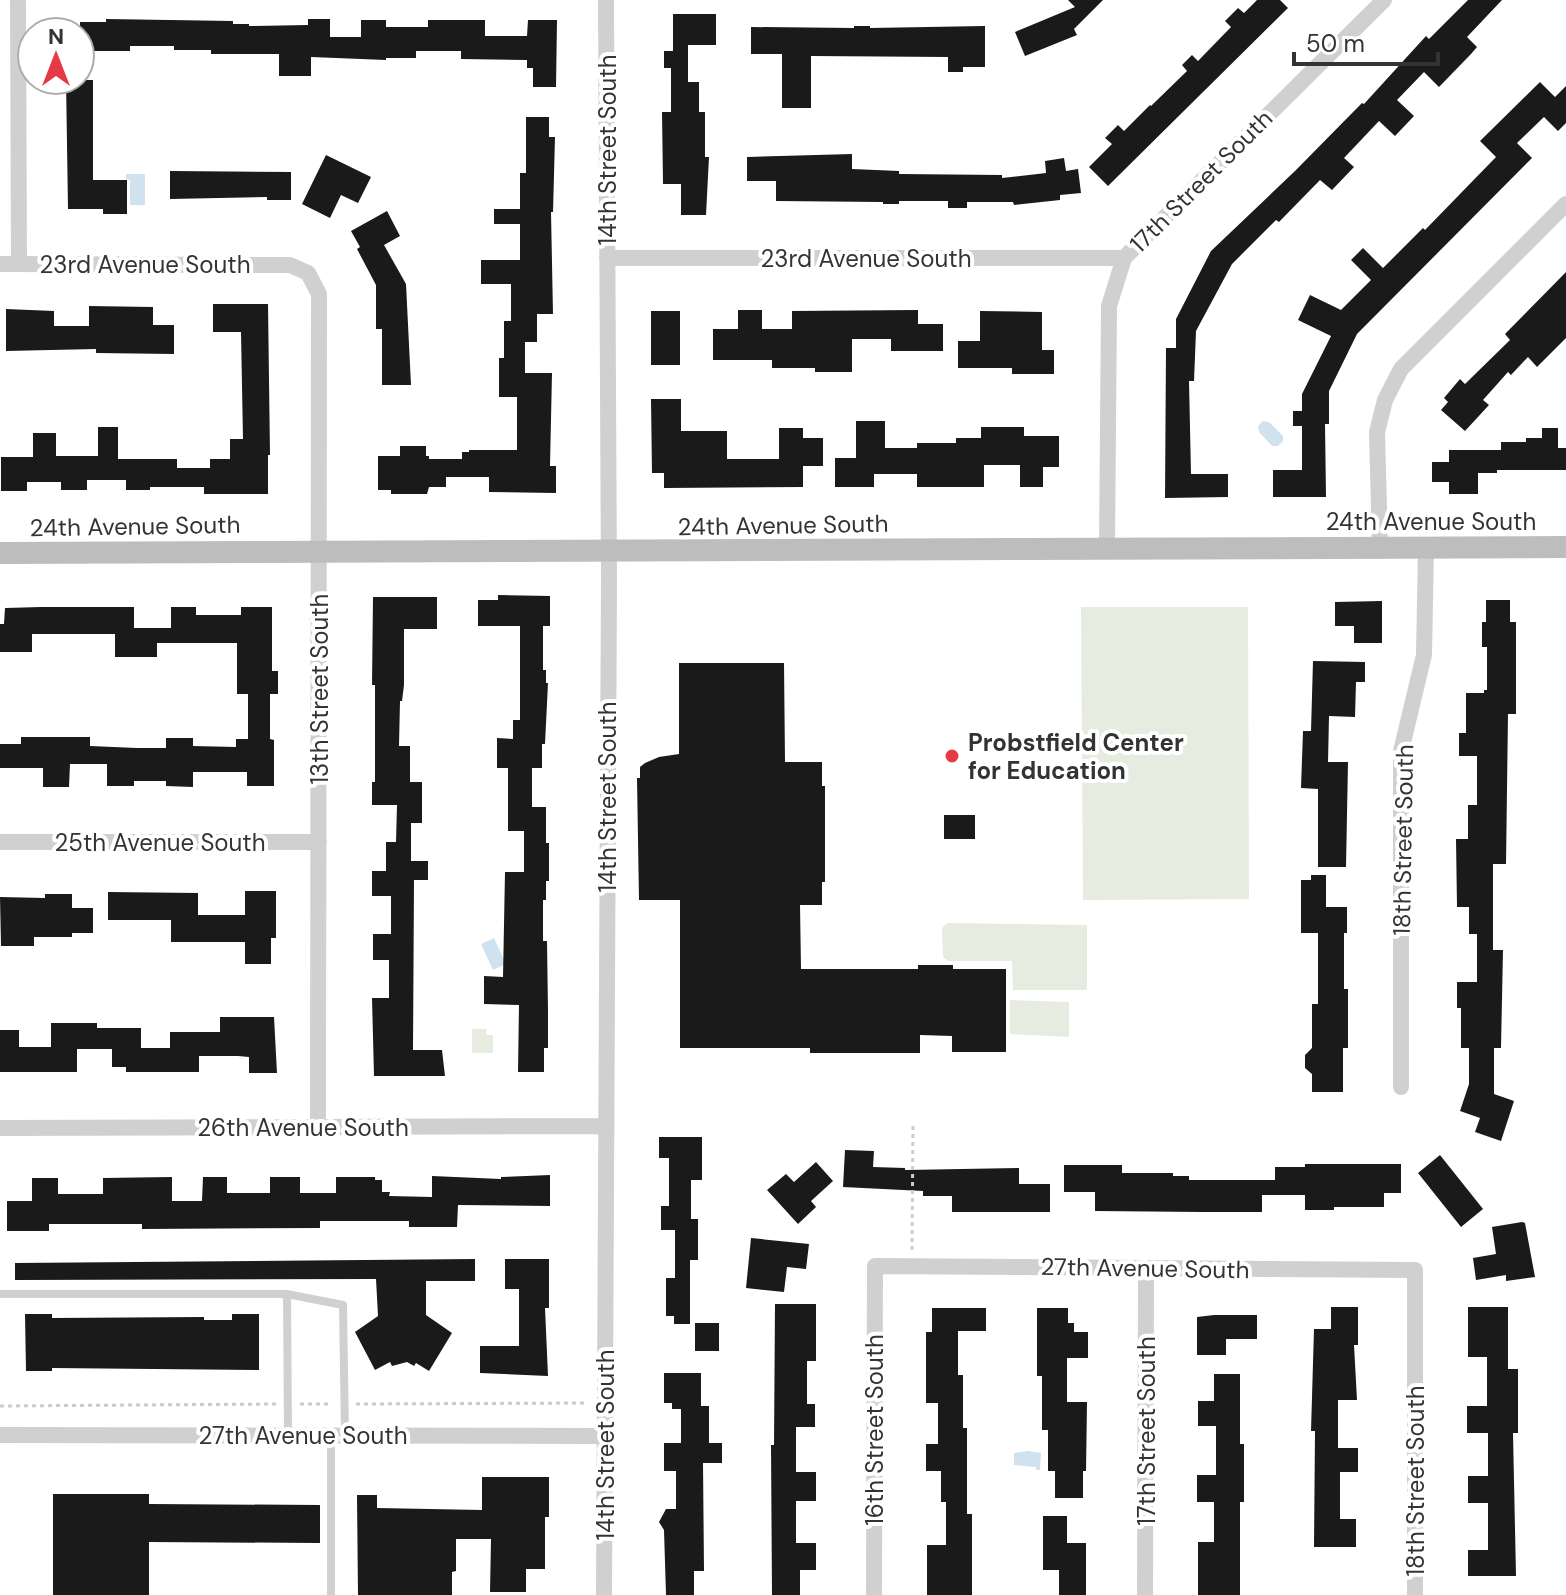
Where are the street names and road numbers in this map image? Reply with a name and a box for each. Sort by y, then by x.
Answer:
street label: 14th Street South [592,54,623,246]
street label: 17th Street South [1123,103,1279,259]
street label: 23rd Avenue South [761,243,971,274]
street label: 23rd Avenue South [40,249,250,280]
street label: 24th Avenue South [1326,506,1536,537]
street label: 24th Avenue South [677,508,889,542]
street label: 24th Avenue South [29,509,241,543]
street label: 13th Street South [304,594,335,784]
street label: 14th Street South [592,701,623,893]
street label: 18th Street South [1386,744,1420,936]
street label: 25th Avenue South [54,827,266,858]
street label: 26th Avenue South [197,1112,409,1143]
street label: 27th Avenue South [1040,1251,1250,1285]
street label: 16th Street South [859,1334,890,1526]
street label: 17th Street South [1131,1336,1162,1526]
street label: 14th Street South [590,1349,621,1541]
street label: 18th Street South [1400,1385,1431,1577]
street label: 27th Avenue South [199,1420,407,1451]

